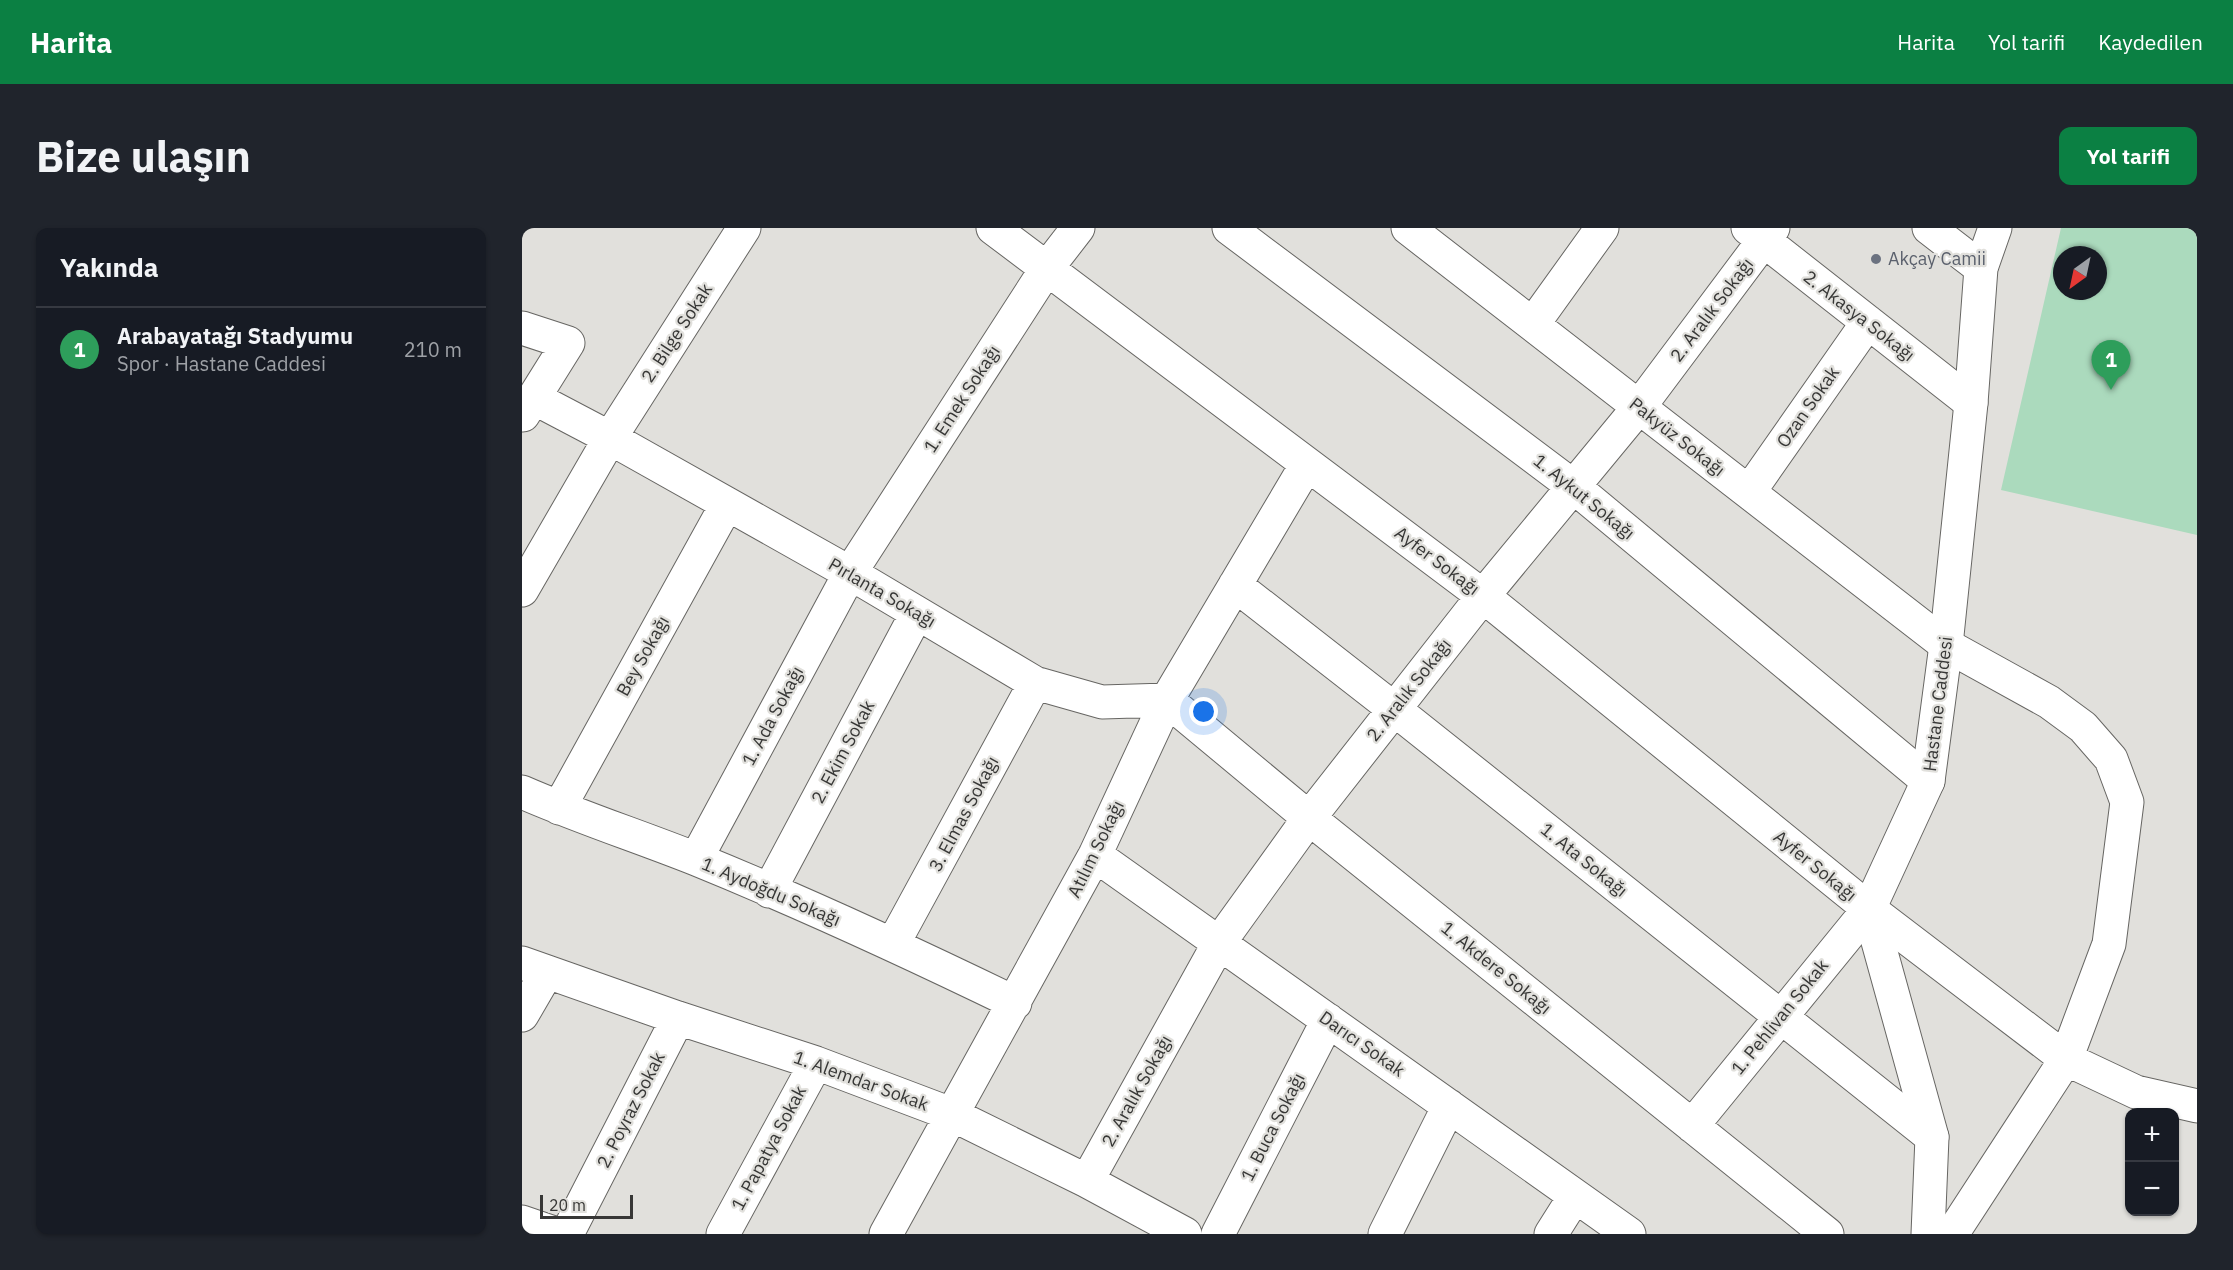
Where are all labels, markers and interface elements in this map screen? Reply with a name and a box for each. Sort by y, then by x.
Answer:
text: Harita [30,24,112,61]
text: Harita [1897,28,1955,56]
text: Yol tarifi [1988,28,2065,56]
text: Kaydedilen [2098,28,2203,56]
button: Yol tarifi [2059,127,2197,185]
text: Bize ulaşın [36,129,251,184]
north arrow [2053,246,2107,300]
place label: Akçay Camii [1888,247,1986,270]
text: Yakında [60,250,159,284]
marker: Akçay Camii [1869,252,1883,266]
street label: 2. Aralık Sokağı [1665,253,1758,366]
street label: 2. Akasya Sokağı [1799,265,1920,366]
street label: 2. Bilge Sokak [636,278,717,387]
text: Arabayatağı Stadyumu [117,321,353,350]
text: 1 [74,336,86,363]
text: 210 m [404,336,462,363]
pin: 1 [2092,340,2130,390]
street label: 1. Emek Sokağı [918,341,1005,457]
text: Spor · Hastane Caddesi [117,350,326,377]
street label: Ozan Sokak [1771,361,1844,452]
street label: Pakyüz Sokağı [1625,392,1730,481]
street label: 1. Aykut Sokağı [1529,449,1640,545]
street label: Ayfer Sokağı [1390,521,1484,600]
street label: Pırlanta Sokağı [824,553,940,633]
street label: Bey Sokağı [611,612,674,700]
street label: 2. Aralık Sokağı [1361,634,1456,746]
street label: Hastane Caddesi [1918,635,1957,773]
street label: 1. Ada Sokağı [737,662,808,769]
street label: 2. Ekim Sokak [806,696,880,807]
your location [1189,697,1218,726]
street label: 3. Elmas Sokağı [924,752,1004,875]
street label: Atılım Sokağı [1062,796,1129,901]
street label: 1. Ata Sokağı [1536,818,1632,902]
street label: Ayfer Sokağı [1769,825,1862,906]
street label: 1. Aydoğdu Sokağı [698,852,844,931]
street label: 1. Akdere Sokağı [1437,916,1556,1019]
street label: 1. Pehlivan Sokak [1726,954,1833,1079]
street label: Darıcı Sokak [1315,1006,1410,1082]
street label: 2. Aralık Sokağı [1096,1031,1177,1151]
street label: 1. Alemdar Sokak [791,1045,932,1116]
street label: 2. Poyraz Sokak [591,1047,670,1172]
street label: 1. Buca Sokağı [1235,1069,1310,1185]
street label: 1. Papatya Sokak [726,1081,811,1214]
map controls [2125,1108,2179,1216]
button: + [2125,1108,2179,1162]
button: − [2125,1162,2179,1216]
scale bar [540,1192,633,1220]
text: 20 m [549,1195,586,1215]

